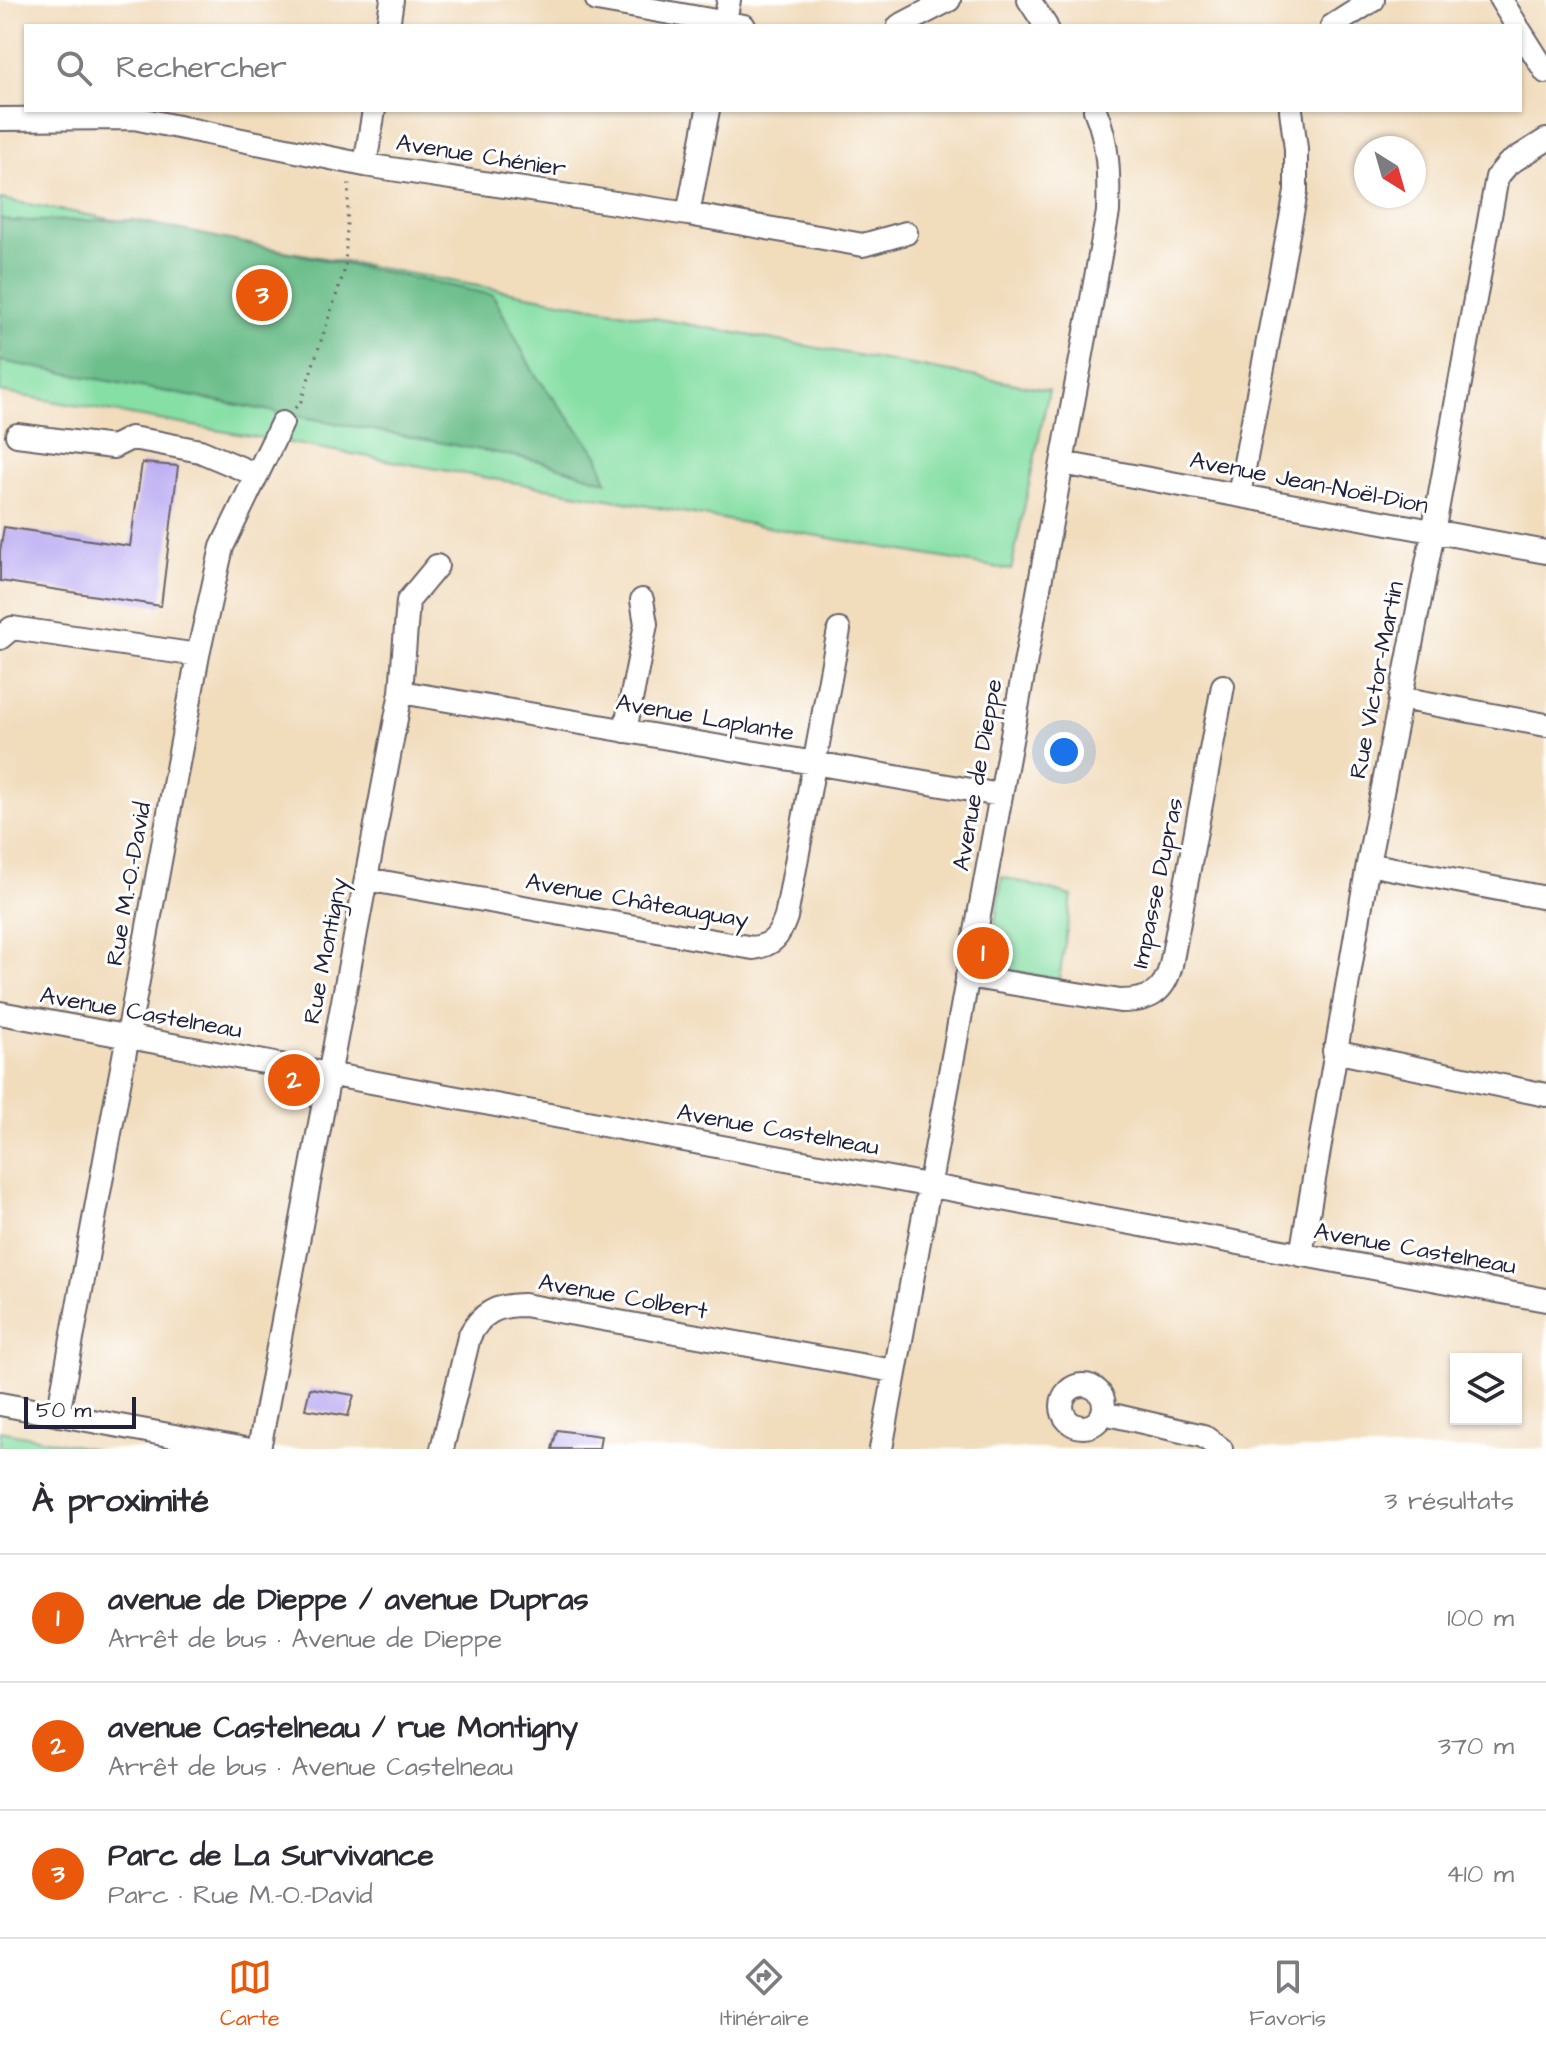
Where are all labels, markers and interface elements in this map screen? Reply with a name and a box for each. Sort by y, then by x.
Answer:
search box [24,24,1522,112]
icon: search [52,46,96,90]
text: Rechercher [116,47,287,89]
street label: Avenue Chénier [394,126,568,186]
north arrow [1354,136,1426,208]
pin: 3 [236,265,288,325]
street label: Avenue Jean-Noël-Dion [1187,443,1431,523]
street label: Rue Victor-Martin [1341,578,1413,782]
street label: Avenue de Dieppe [944,676,1012,874]
street label: Avenue Laplante [613,686,797,750]
your location [1044,732,1084,772]
street label: Impasse Dupras [1123,795,1193,971]
street label: Rue M.-O.-David [98,799,160,969]
street label: Avenue Châteauguay [523,865,751,938]
street label: Rue Montigny [295,875,358,1027]
pin: 1 [957,923,1009,983]
street label: Avenue Castelneau [37,978,245,1048]
pin: 2 [268,1050,320,1110]
street label: Avenue Castelneau [674,1095,882,1165]
street label: Avenue Castelneau [1311,1214,1519,1284]
street label: Avenue Colbert [536,1265,711,1329]
map controls [1450,1353,1522,1425]
button: layers [1450,1353,1522,1425]
scale bar [24,1393,136,1429]
text: 50 m [36,1395,91,1426]
text: À proximité [32,1477,209,1525]
text: 3 résultats [1384,1483,1514,1519]
text: avenue de Dieppe / avenue Dupras [108,1579,588,1621]
text: 1 [56,1600,60,1636]
text: 100 m [1447,1600,1514,1636]
text: Arrêt de bus · Avenue de Dieppe [108,1621,502,1657]
text: avenue Castelneau / rue Montigny [108,1707,578,1749]
text: 2 [51,1728,65,1764]
text: 370 m [1438,1728,1514,1764]
text: Arrêt de bus · Avenue Castelneau [108,1749,513,1785]
text: Parc de La Survivance [108,1835,434,1877]
text: 3 [51,1856,65,1892]
text: 410 m [1446,1856,1514,1892]
text: Parc · Rue M.-O.-David [108,1877,373,1913]
tab: Carte [220,1955,280,2034]
tab: Itinéraire [720,1955,809,2034]
tab: Favoris [1249,1955,1326,2034]

